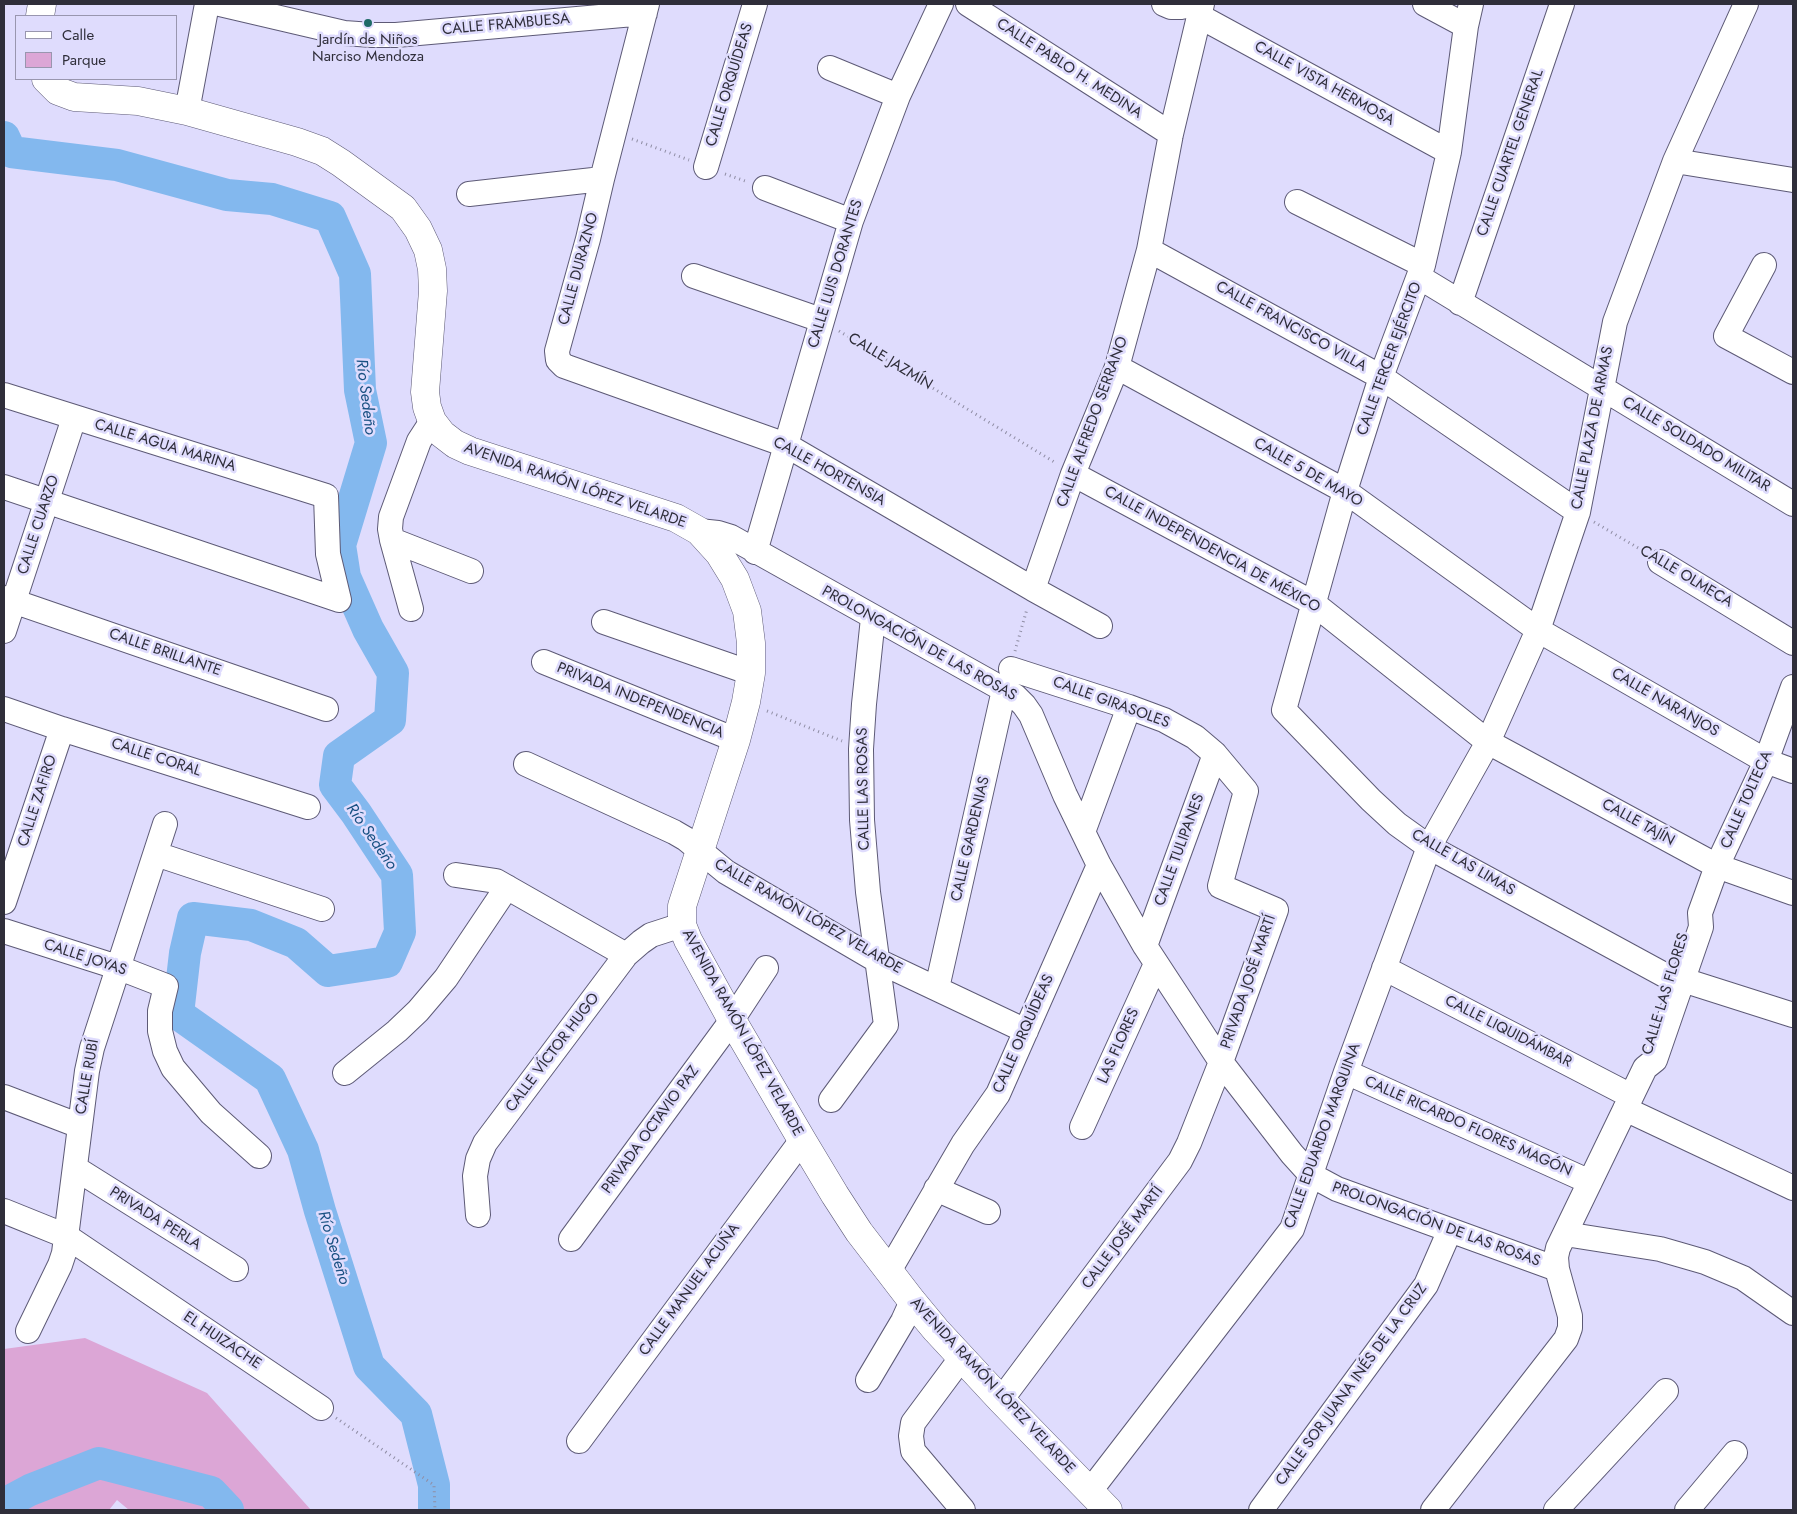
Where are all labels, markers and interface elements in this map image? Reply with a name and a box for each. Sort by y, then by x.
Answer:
street label: CALLE FRAMBUESA [441,10,571,40]
legend [15,15,178,80]
street label: CALLE PABLO H. MEDINA [993,15,1145,123]
marker: Jardín de Niños Narciso Mendoza [362,17,374,29]
street label: CALLE ORQUÍDEAS [703,21,757,149]
text: Calle [62,24,94,46]
place label: Jardín de Niños Narciso Mendoza [312,31,424,66]
street label: CALLE VISTA HERMOSA [1251,38,1397,130]
text: Parque [62,49,106,71]
street label: CALLE CUARTEL GENERAL [1474,67,1548,239]
street label: CALLE LUIS DORANTES [805,198,867,350]
street label: CALLE DURAZNO [555,211,603,327]
street label: CALLE FRANCISCO VILLA [1212,278,1370,376]
street label: CALLE TERCER EJÉRCITO [1354,280,1426,438]
street label: CALLE JAZMÍN [845,330,935,394]
street label: CALLE ALFREDO SERRANO [1054,334,1132,510]
street label: CALLE PLAZA DE ARMAS [1568,345,1618,511]
water label: Río Sedeño [351,358,379,436]
street label: CALLE SOLDADO MILITAR [1619,394,1773,496]
street label: CALLE AGUA MARINA [92,416,238,476]
street label: CALLE HORTENSIA [770,434,888,510]
street label: CALLE 5 DE MAYO [1250,435,1366,511]
street label: AVENIDA RAMÓN LÓPEZ VELARDE [462,439,688,533]
street label: CALLE CUARZO [14,473,64,577]
street label: CALLE INDEPENDENCIA DE MÉXICO [1101,483,1323,617]
street label: CALLE OLMECA [1636,542,1736,612]
street label: PROLONGACIÓN DE LAS ROSAS [818,583,1020,705]
street label: CALLE BRILLANTE [107,625,223,681]
street label: PRIVADA INDEPENDENCIA [554,659,726,743]
street label: CALLE NARANJOS [1608,665,1722,741]
street label: CALLE GIRASOLES [1050,673,1172,733]
street label: CALLE LAS ROSAS [854,728,874,850]
street label: CALLE CORAL [109,735,203,781]
street label: CALLE TOLTECA [1717,748,1777,852]
street label: CALLE ZAFIRO [15,753,61,849]
street label: CALLE GARDENIAS [948,775,994,903]
street label: CALLE TULIPANES [1151,791,1209,909]
street label: CALLE TAJÍN [1598,796,1678,850]
water label: Río Sedeño [341,800,401,874]
street label: CALLE LAS LIMAS [1408,826,1518,900]
street label: CALLE RAMÓN LÓPEZ VELARDE [711,856,905,978]
street label: PRIVADA JOSÉ MARTÍ [1218,913,1280,1051]
street label: AVENIDA RAMÓN LÓPEZ VELARDE [677,926,807,1140]
street label: CALLE LAS FLORES [1639,931,1693,1057]
street label: CALLE JOYAS [41,936,129,980]
street label: CALLE ORQUÍDEAS [990,972,1058,1096]
street label: CALLE VÍCTOR HUGO [502,990,604,1116]
street label: CALLE LIQUIDÁMBAR [1442,992,1574,1072]
street label: LAS FLORES [1094,1006,1144,1086]
street label: CALLE RUBÍ [73,1038,103,1116]
street label: CALLE EDUARDO MARQUINA [1281,1041,1365,1231]
street label: PRIVADA OCTAVIO PAZ [599,1063,703,1197]
street label: CALLE RICARDO FLORES MAGÓN [1362,1073,1574,1181]
street label: PROLONGACIÓN DE LAS ROSAS [1329,1179,1543,1271]
street label: CALLE JOSÉ MARTÍ [1079,1183,1167,1293]
street label: PRIVADA PERLA [106,1184,204,1254]
water label: Río Sedeño [313,1209,353,1287]
street label: CALLE MANUEL ACUÑA [636,1220,744,1360]
street label: CALLE SOR JUANA INÉS DE LA CRUZ [1273,1281,1431,1489]
street label: AVENIDA RAMÓN LÓPEZ VELARDE [906,1294,1078,1478]
street label: EL HUIZACHE [180,1308,264,1374]

